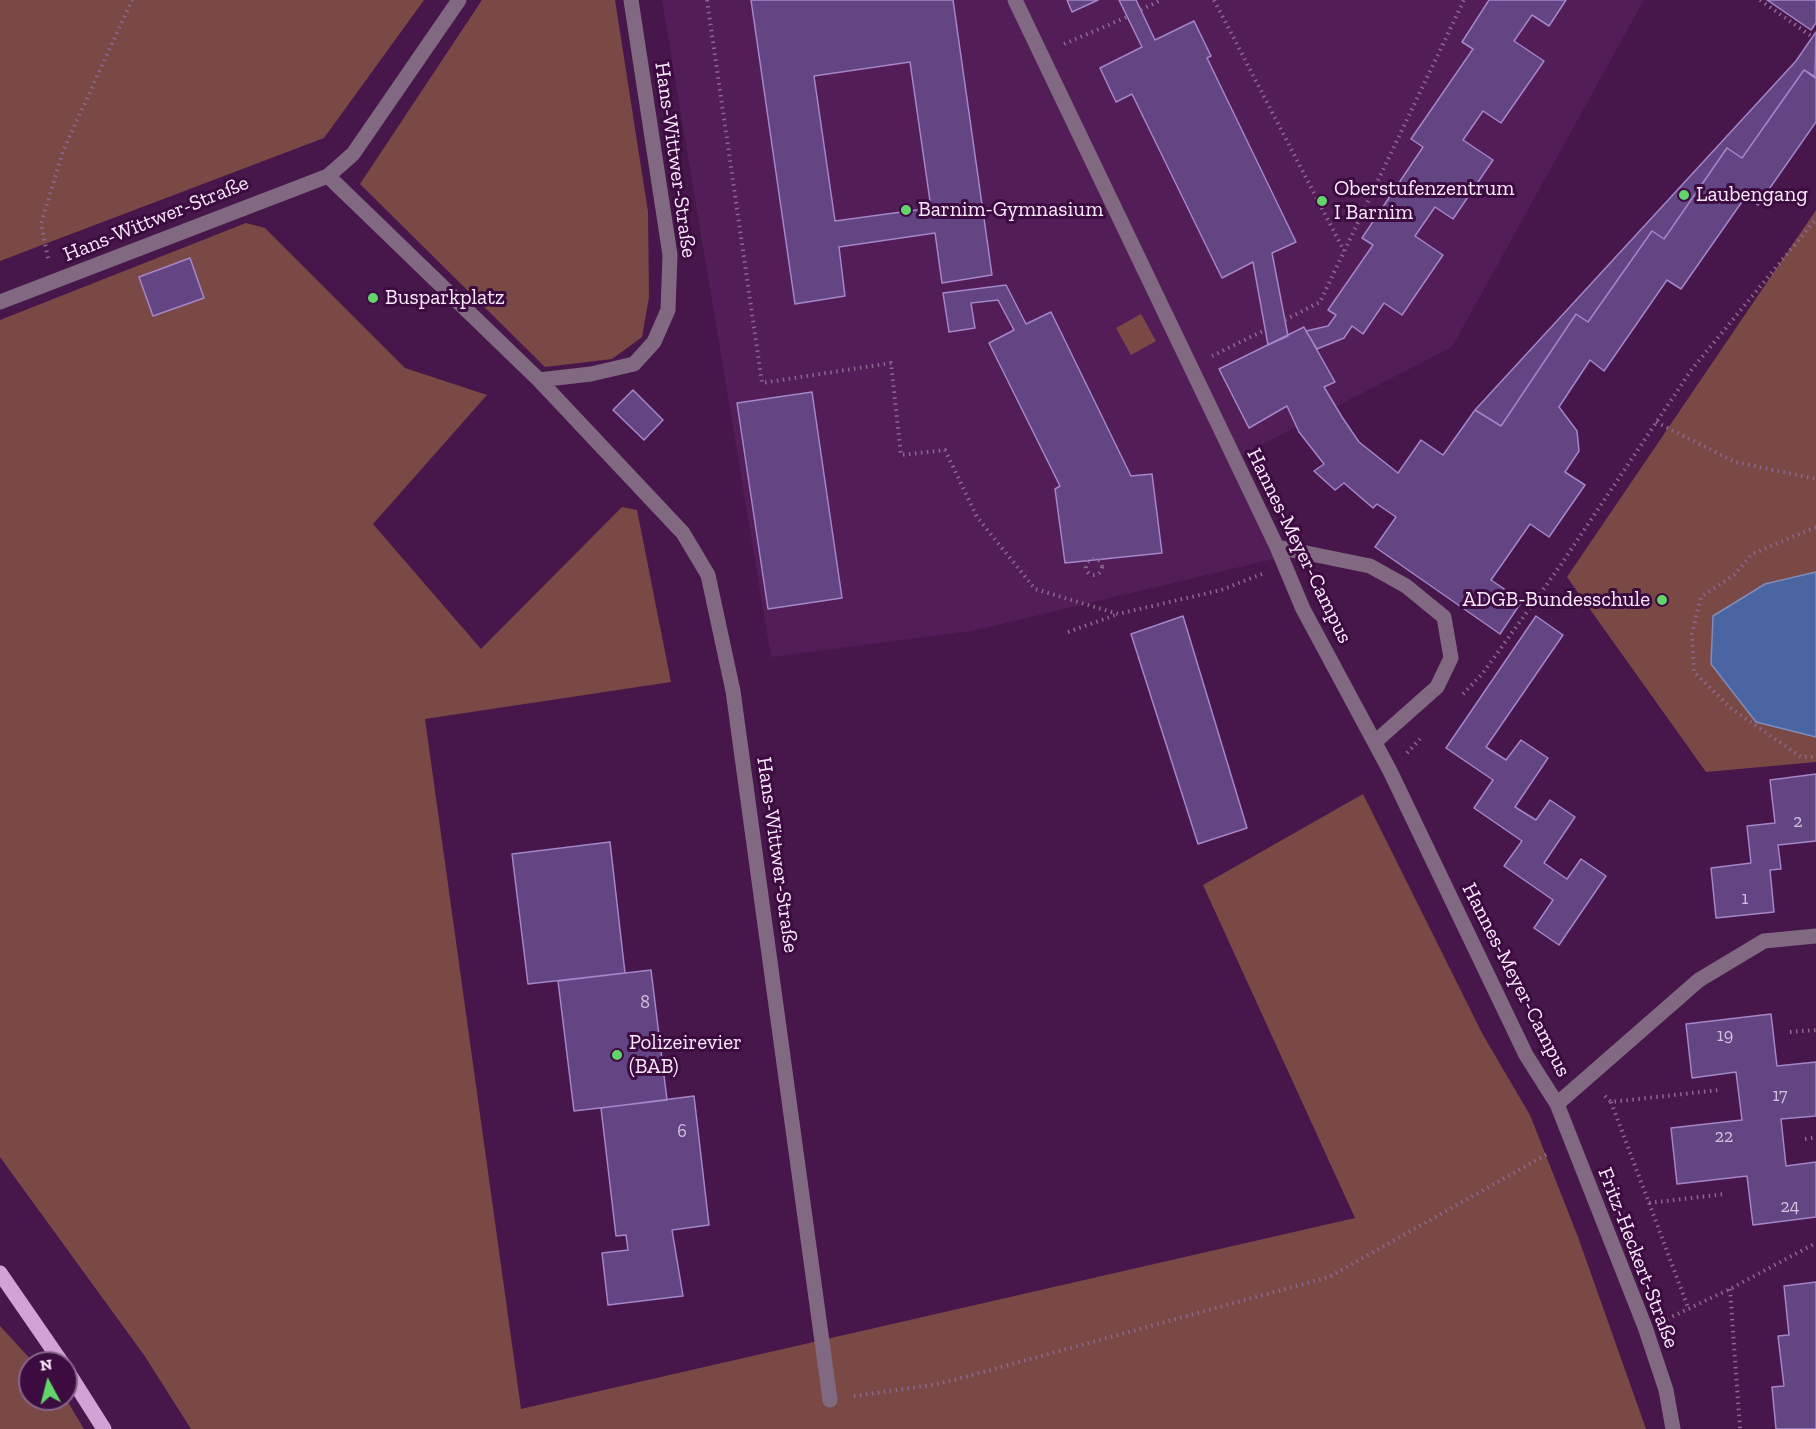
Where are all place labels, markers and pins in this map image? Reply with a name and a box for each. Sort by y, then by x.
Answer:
place label: Oberstufenzentrum I Barnim [1334,176,1514,226]
place label: Laubengang [1696,182,1808,208]
marker: Laubengang [1677,188,1691,202]
marker: Oberstufenzentrum I Barnim [1315,194,1329,208]
place label: Barnim-Gymnasium [918,197,1103,223]
marker: Barnim-Gymnasium [899,203,913,217]
place label: Busparkplatz [385,285,505,311]
marker: Busparkplatz [366,291,380,305]
place label: ADGB-Bundesschule [1463,587,1650,613]
marker: ADGB-Bundesschule [1655,593,1669,607]
place label: Polizeirevier (BAB) [629,1030,742,1080]
marker: Polizeirevier (BAB) [610,1048,624,1062]

